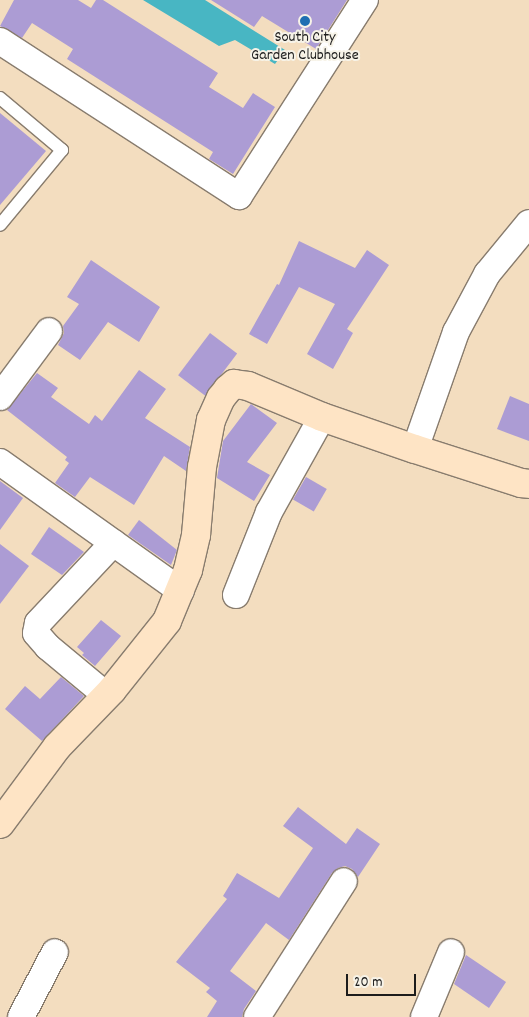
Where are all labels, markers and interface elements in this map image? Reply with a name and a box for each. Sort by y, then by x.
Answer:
marker: South City Garden Clubhouse [299,15,311,27]
place label: South City Garden Clubhouse [251,28,359,66]
scale bar [349,964,419,996]
text: 20 m [354,972,382,994]

